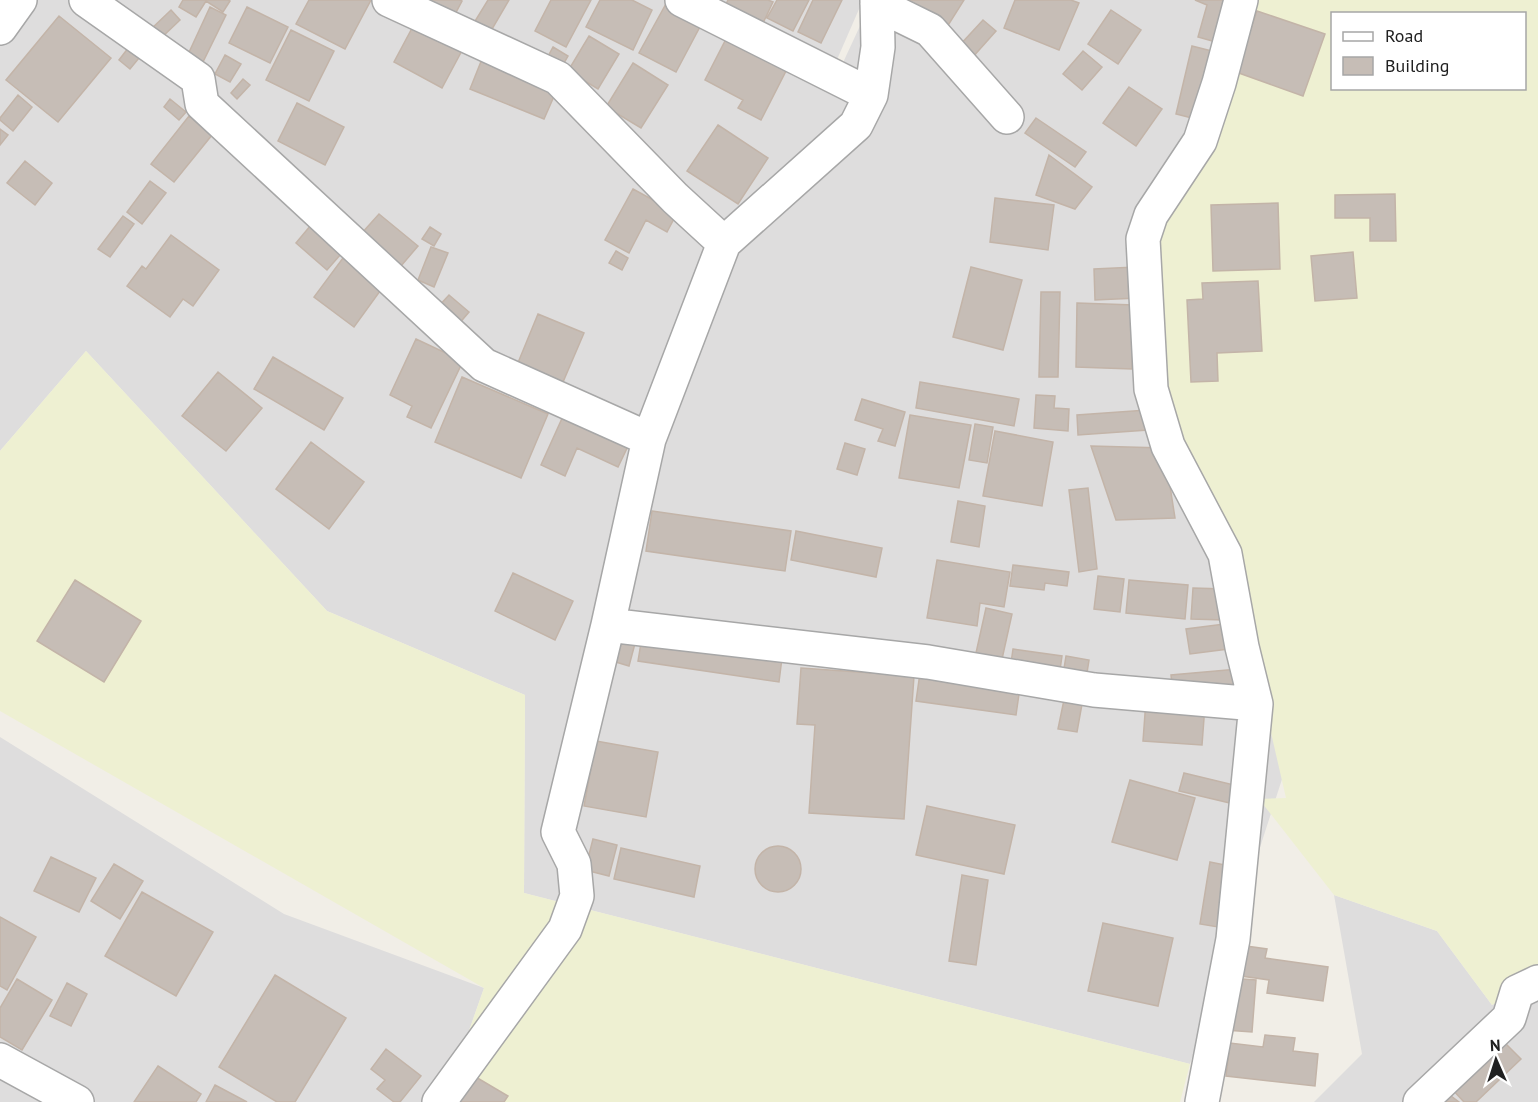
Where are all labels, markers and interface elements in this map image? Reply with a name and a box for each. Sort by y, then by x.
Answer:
legend [1331,12,1526,90]
text: Road [1385,24,1423,47]
text: Building [1385,54,1449,77]
north arrow [1466,1030,1526,1090]
text: N [1489,1035,1501,1055]

